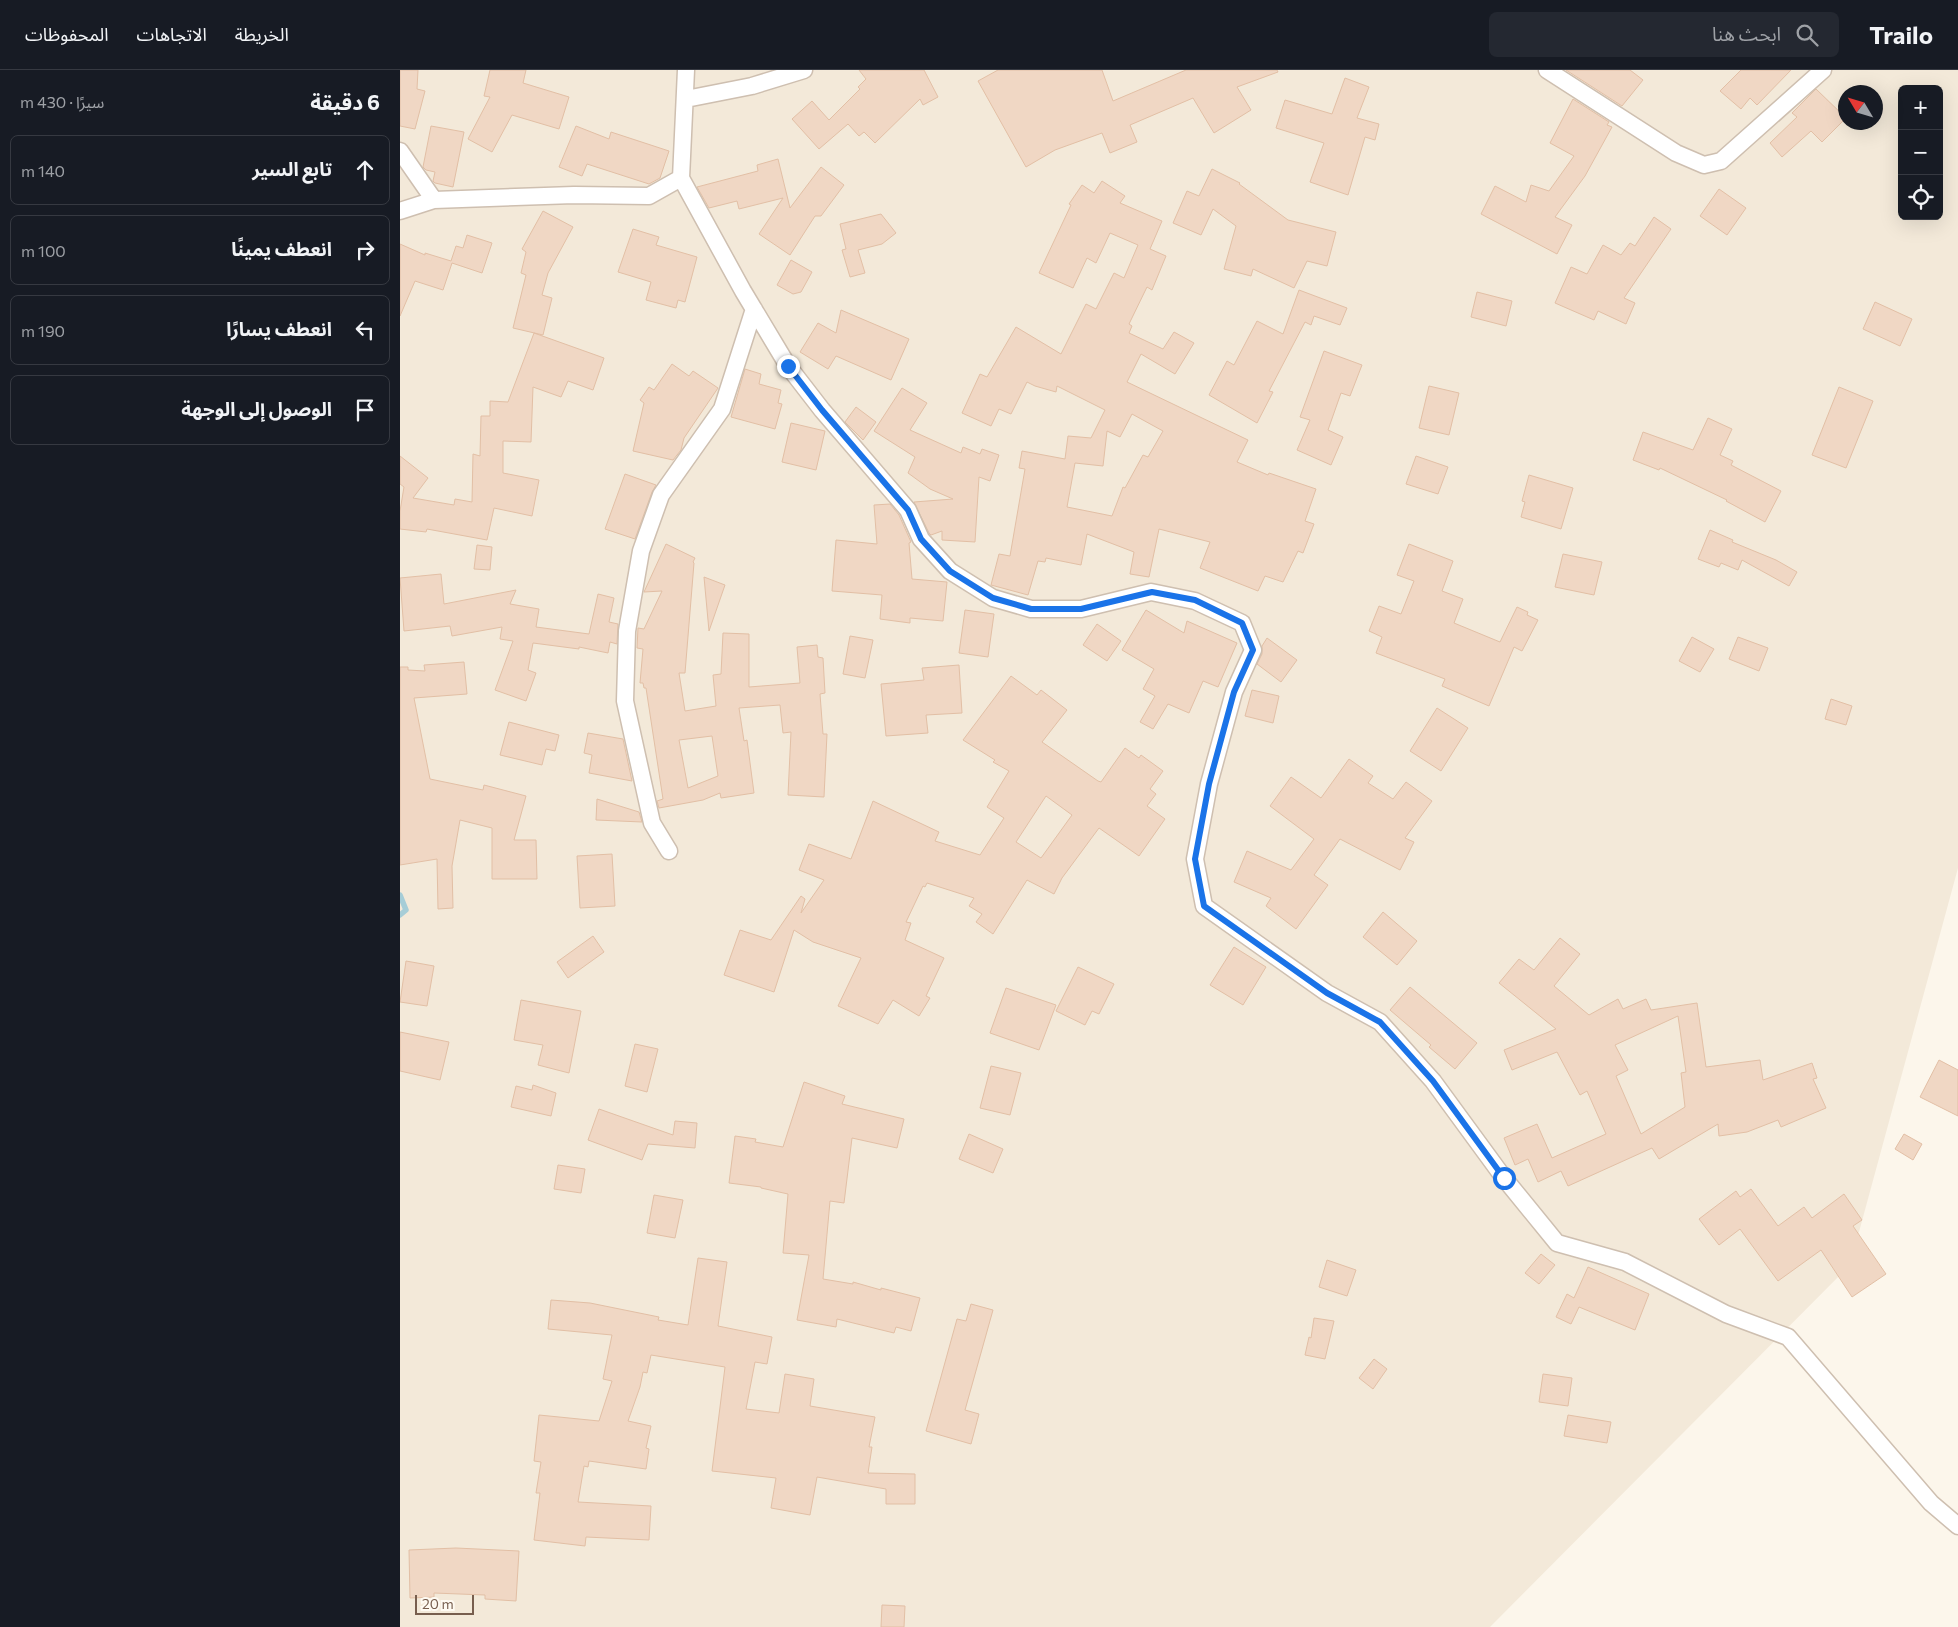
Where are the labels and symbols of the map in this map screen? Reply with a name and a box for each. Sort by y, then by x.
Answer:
north arrow [1838,85,1883,130]
route end [777,355,800,378]
route start [1493,1167,1516,1190]
scale bar [415,1592,474,1615]

